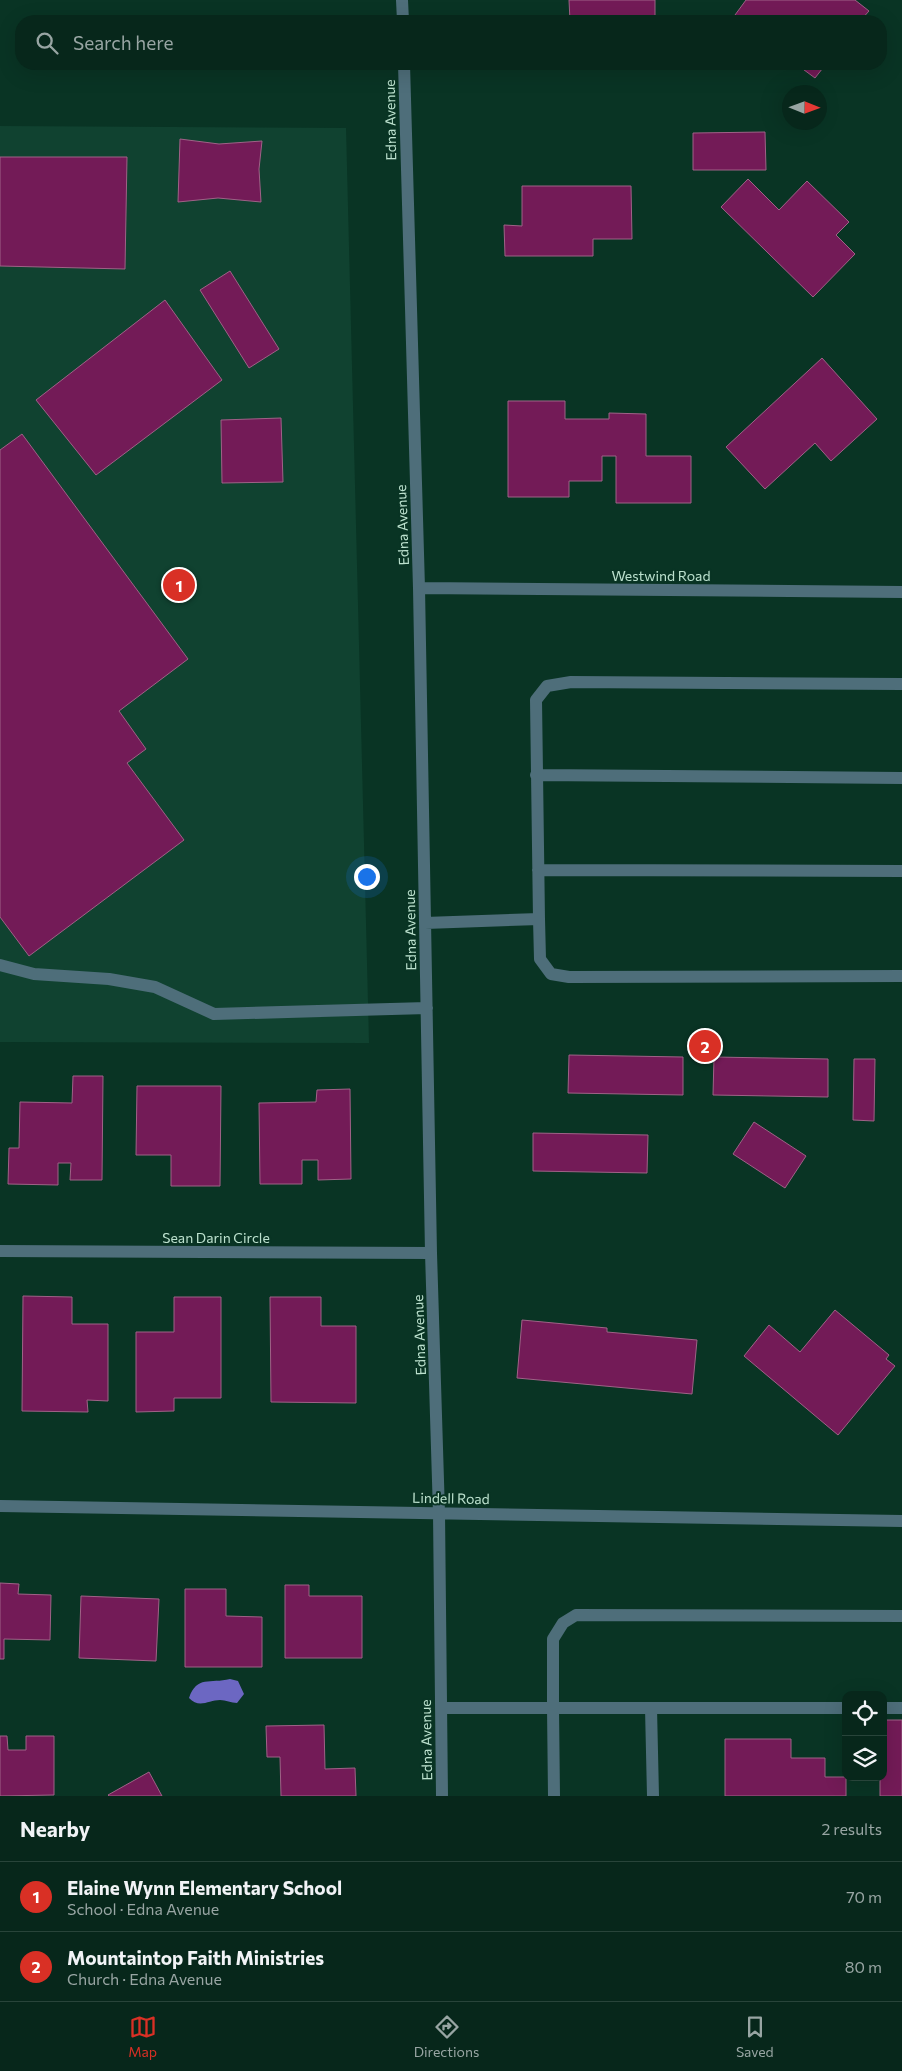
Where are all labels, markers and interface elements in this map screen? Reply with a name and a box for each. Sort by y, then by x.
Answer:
search box [15,15,887,70]
icon: search [33,29,61,57]
text: Search here [73,31,173,54]
street label: Edna Avenue [381,79,399,161]
north arrow [782,85,827,130]
street label: Edna Avenue [392,484,412,566]
pin: 1 [163,566,195,604]
street label: Westwind Road [611,567,711,584]
your location [354,864,380,890]
street label: Edna Avenue [401,889,419,971]
pin: 2 [689,1027,721,1065]
street label: Sean Darin Circle [162,1229,270,1246]
street label: Edna Avenue [409,1294,429,1376]
street label: Lindell Road [412,1489,490,1507]
map controls [842,1691,887,1781]
button: locate [842,1691,887,1736]
street label: Edna Avenue [417,1699,435,1781]
button: layers [842,1736,887,1781]
text: Nearby [20,1816,90,1841]
text: 2 results [821,1819,882,1838]
text: Elaine Wynn Elementary School [67,1876,342,1899]
text: 1 [32,1887,40,1906]
text: 70 m [846,1887,882,1906]
text: School · Edna Avenue [67,1899,219,1918]
text: Mountaintop Faith Ministries [67,1946,324,1969]
text: 2 [31,1957,41,1976]
text: 80 m [845,1957,882,1976]
text: Church · Edna Avenue [67,1969,222,1988]
tab: Map [128,2013,157,2060]
tab: Directions [414,2013,479,2060]
tab: Saved [736,2013,774,2060]

